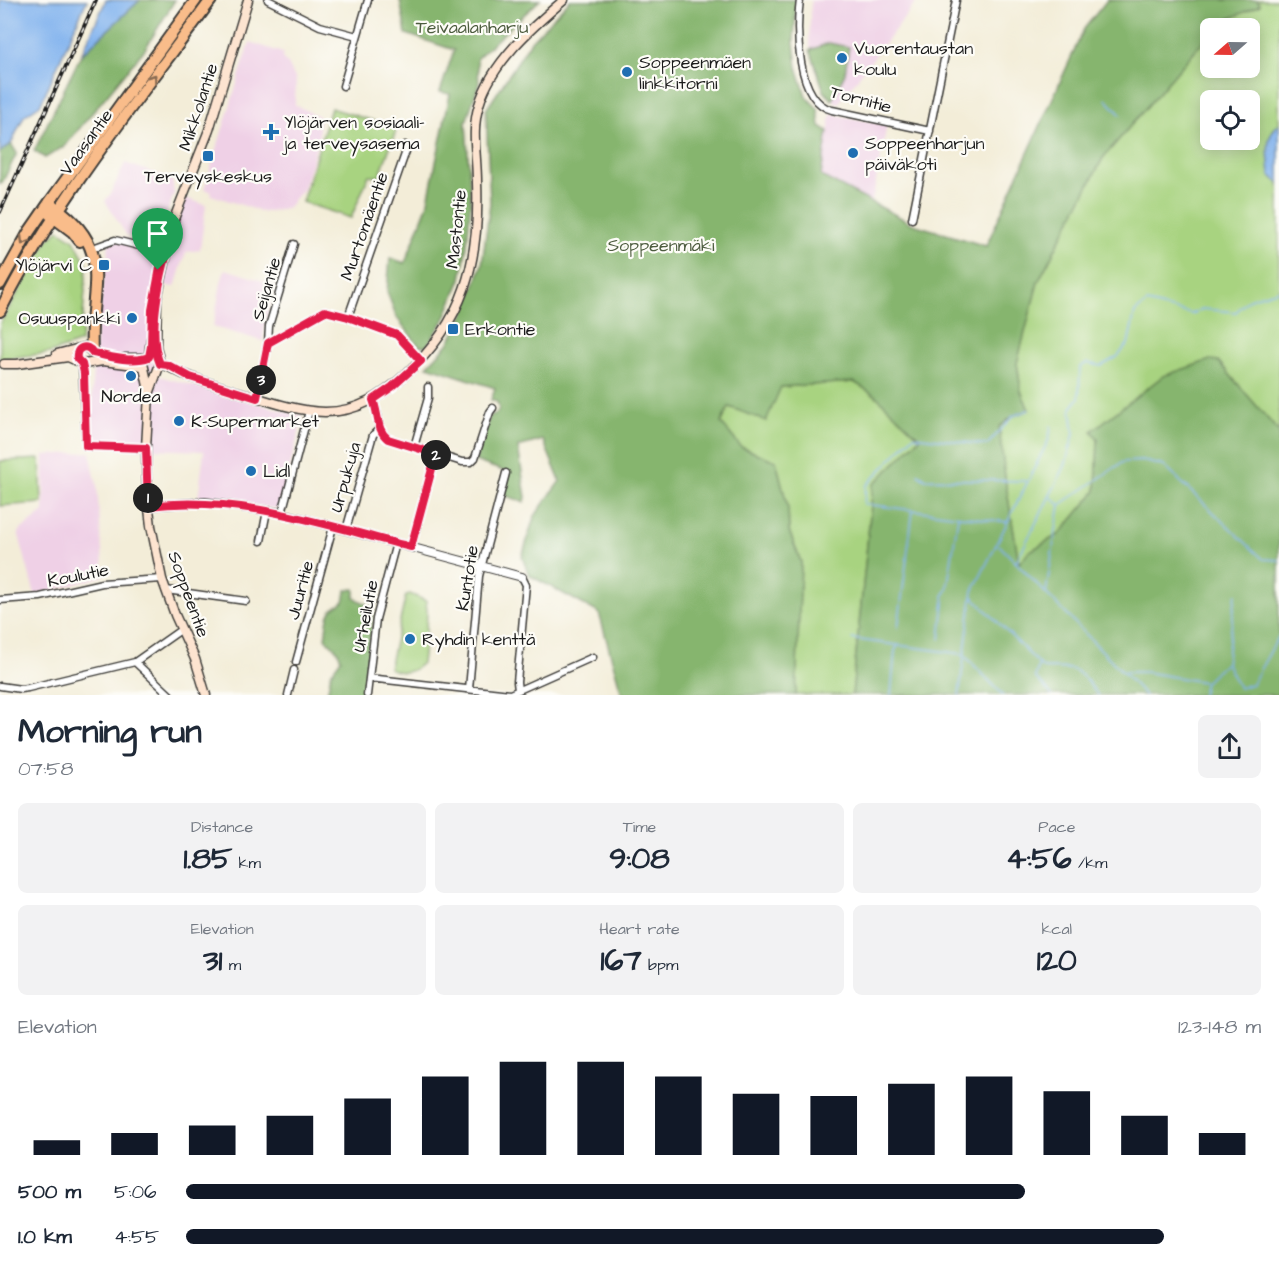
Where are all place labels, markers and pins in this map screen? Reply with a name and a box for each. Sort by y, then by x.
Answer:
place label: Vuorentaustan koulu [854,36,973,82]
place label: Soppeenmäen linkkitorni [639,50,751,96]
marker: Vuorentaustan koulu [835,51,849,65]
marker: Soppeenmäen linkkitorni [620,65,634,79]
place label: Ylöjärven sosiaali- ja terveysasema [282,110,425,157]
marker: Ylöjärven sosiaali- ja terveysasema [262,123,280,141]
place label: Soppeenharjun päiväkoti [865,131,985,177]
marker: Soppeenharjun päiväkoti [846,146,860,160]
marker: Terveyskeskus [201,149,215,163]
place label: Terveyskeskus [144,164,272,190]
pin [132,208,183,270]
place label: Ylöjärvi C [15,253,92,278]
marker: Ylöjärvi C [97,258,111,272]
place label: Osuuspankki [19,306,120,331]
marker: Osuuspankki [125,311,139,325]
place label: Erkontie [465,317,536,342]
marker: Erkontie [446,322,460,336]
pin: 3 [246,365,276,395]
marker: Nordea [124,369,138,383]
place label: Nordea [101,384,161,409]
place label: K-Supermarket [191,409,320,434]
marker: K-Supermarket [172,414,186,428]
pin: 2 [421,440,451,470]
place label: Lidl [263,459,290,484]
marker: Lidl [244,464,258,478]
pin: 1 [133,483,163,513]
place label: Ryhdin kenttä [422,627,535,653]
marker: Ryhdin kenttä [403,632,417,646]

